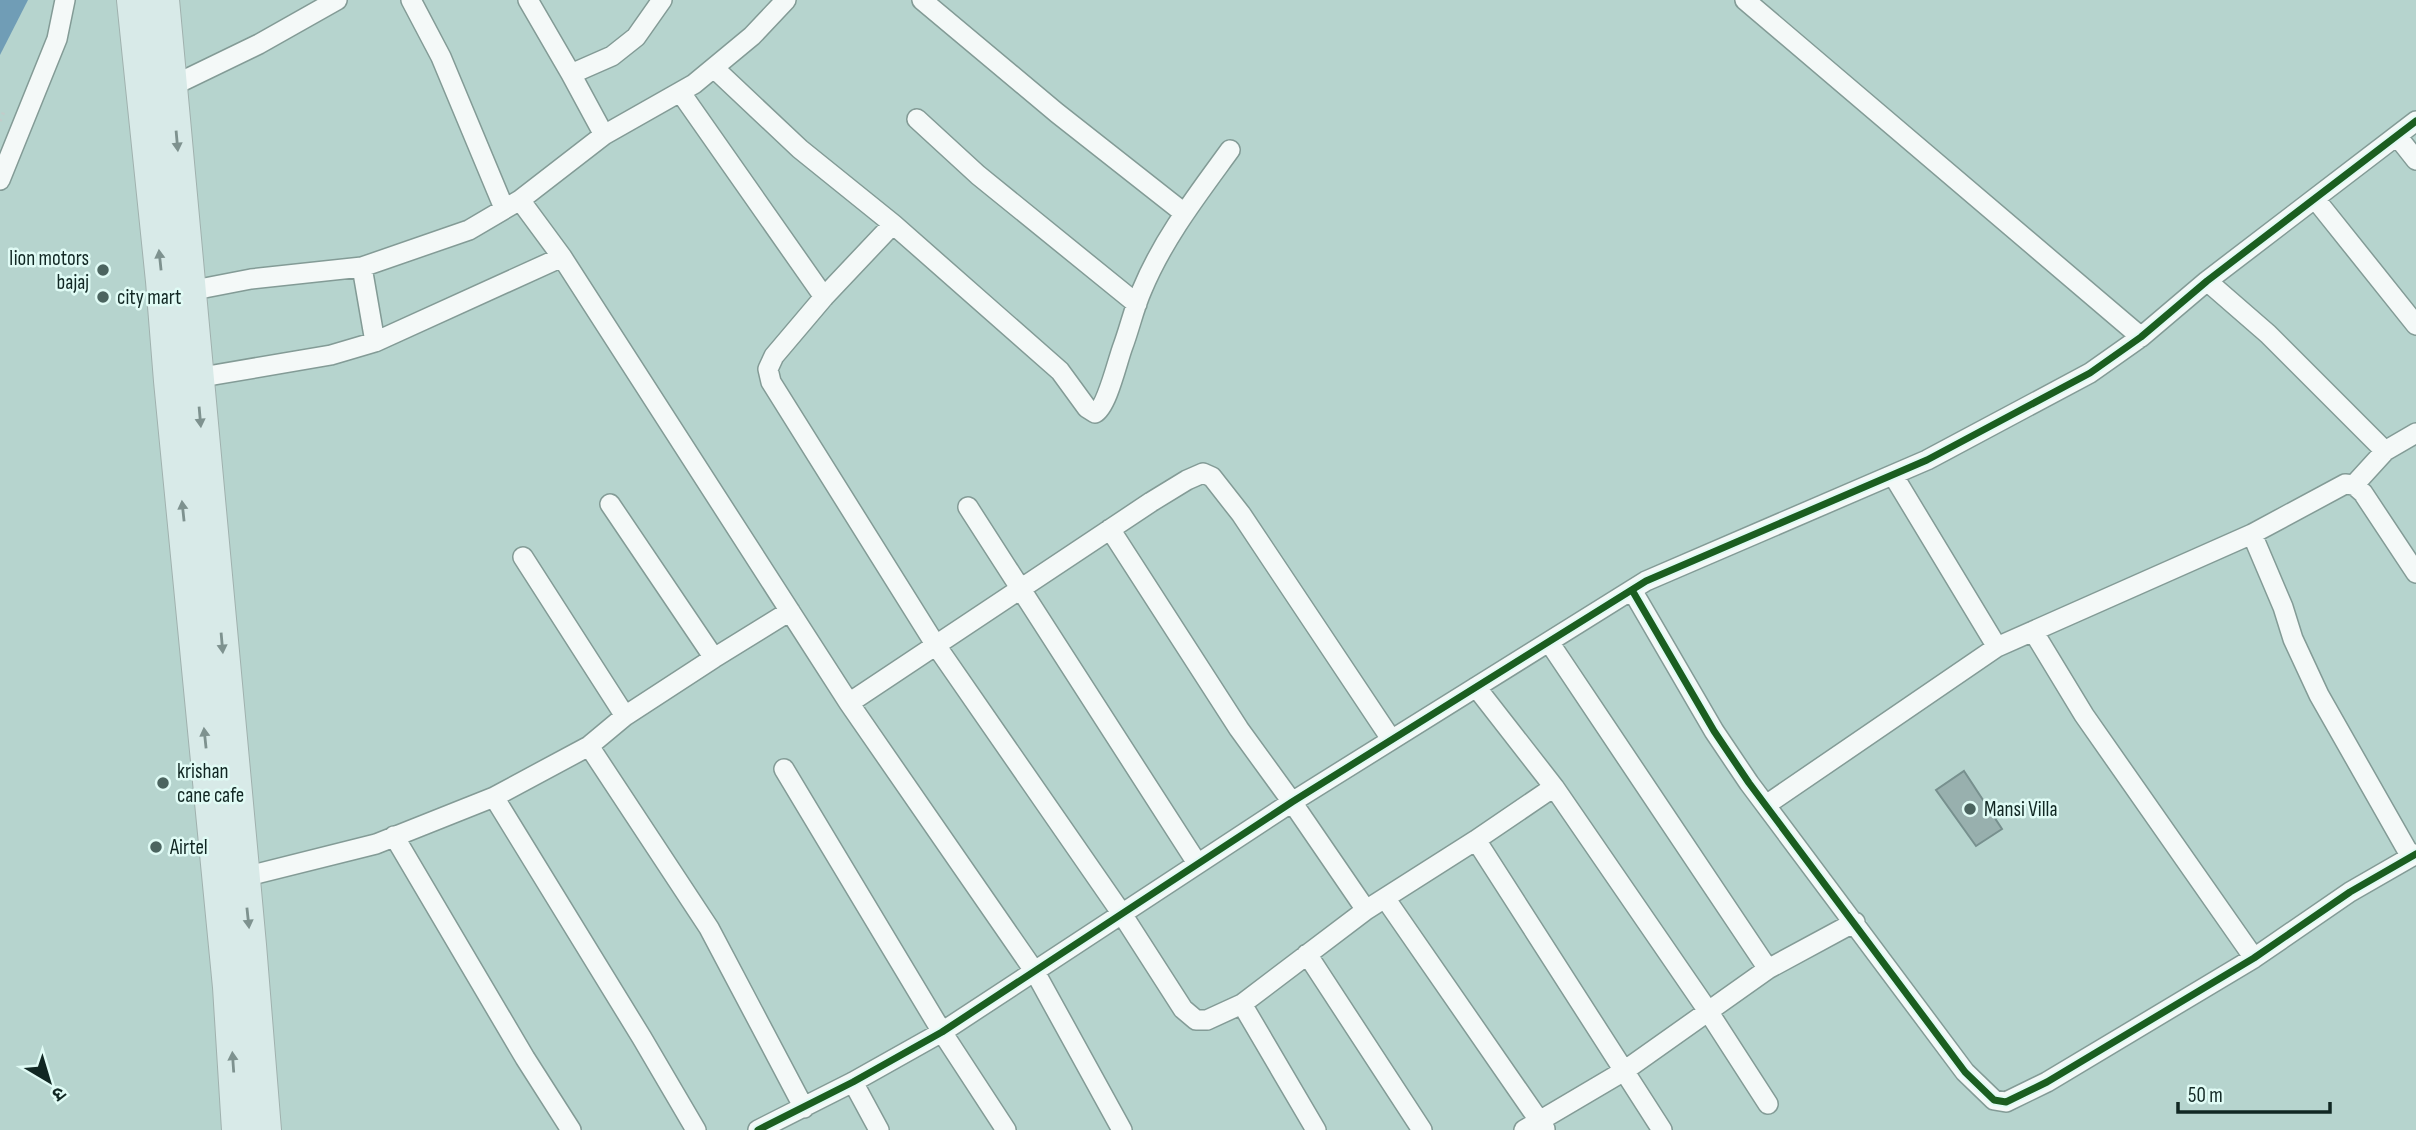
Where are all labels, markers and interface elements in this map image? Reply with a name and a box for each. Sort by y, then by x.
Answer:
one-way arrow [172,130,183,152]
place label: lion motors bajaj [9,246,89,295]
one-way arrow [155,249,166,271]
marker: lion motors bajaj [95,262,111,278]
place label: city mart [117,285,181,310]
marker: city mart [95,289,111,305]
one-way arrow [195,406,206,428]
one-way arrow [177,500,188,522]
one-way arrow [216,632,227,654]
one-way arrow [199,726,210,748]
place label: krishan cane cafe [177,759,244,808]
marker: krishan cane cafe [155,775,171,791]
place label: Mansi Villa [1984,797,2058,822]
marker: Mansi Villa [1962,801,1978,817]
place label: Airtel [169,835,208,860]
marker: Airtel [148,839,164,855]
one-way arrow [242,907,253,929]
north arrow [14,1046,84,1116]
one-way arrow [228,1051,239,1073]
scale bar [2178,1070,2330,1114]
text: उ [46,1081,70,1106]
text: 50 m [2188,1083,2223,1108]

